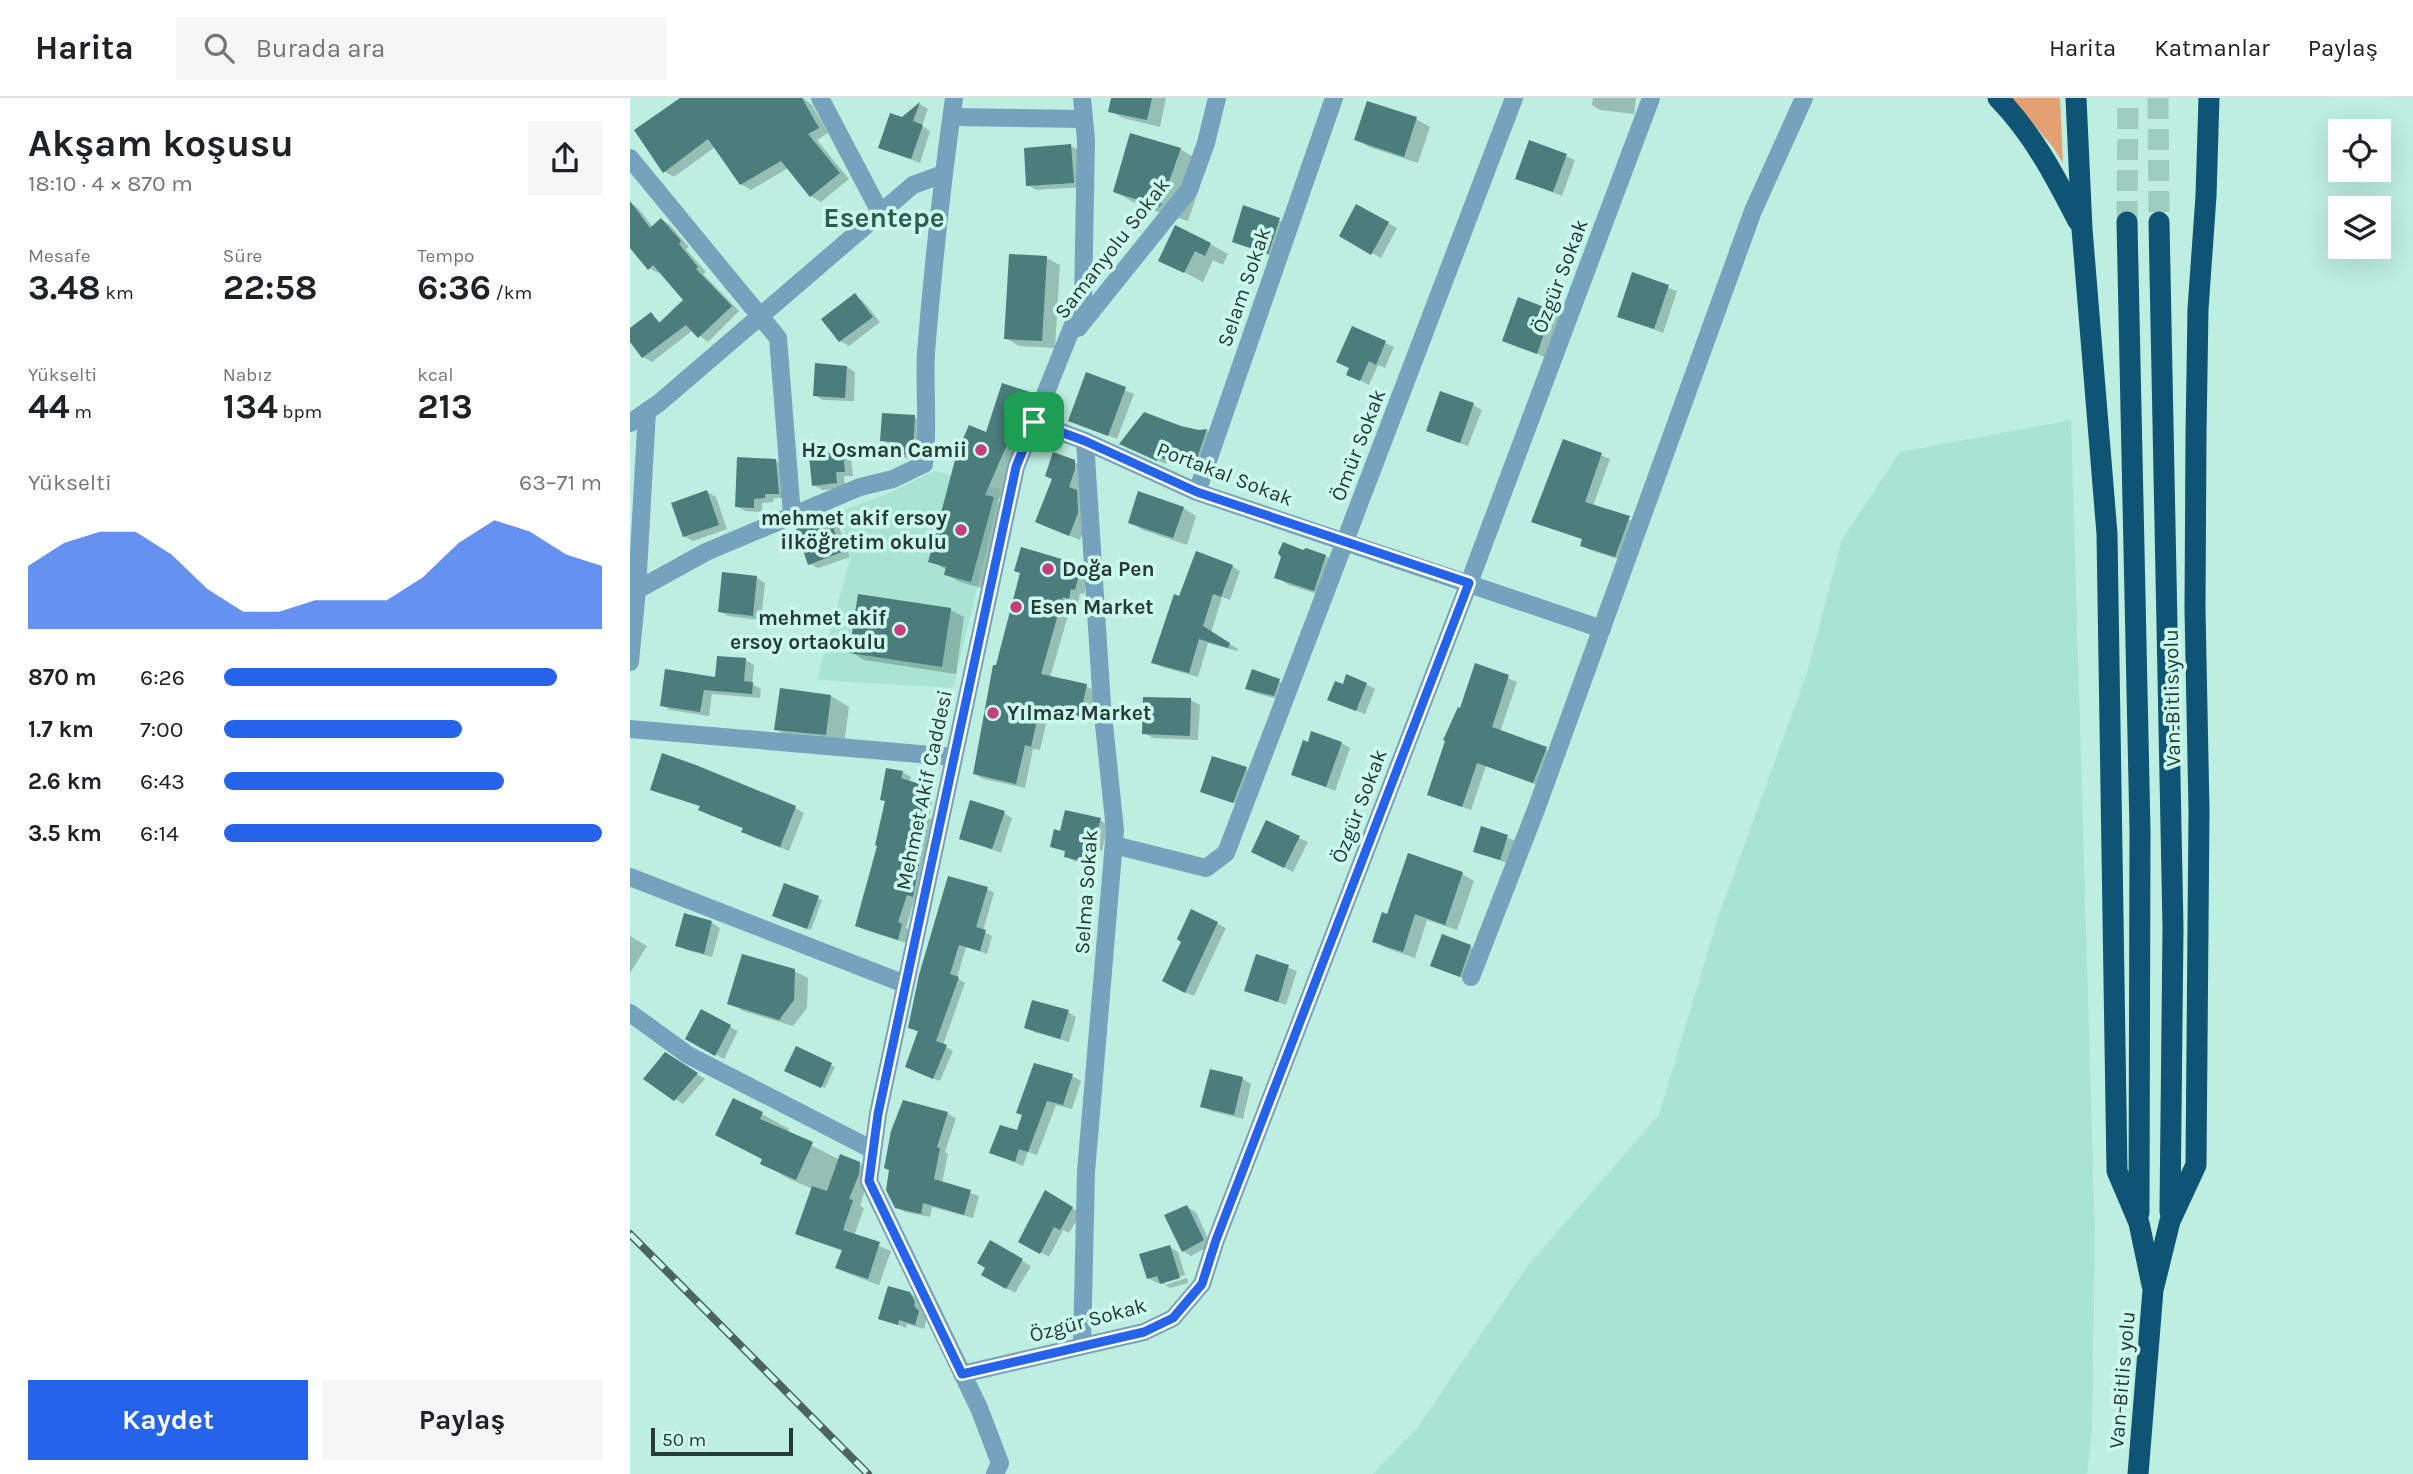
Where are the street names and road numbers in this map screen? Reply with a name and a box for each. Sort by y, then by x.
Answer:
street label: Samanyolu Sokak [1049,173,1175,323]
street label: Özgür Sokak [1527,216,1593,336]
street label: Selam Sokak [1212,224,1276,350]
street label: Ömür Sokak [1326,386,1390,504]
street label: Portakal Sokak [1154,437,1297,511]
street label: Van-Bitlis yolu [2159,629,2185,767]
street label: Mehmet Akif Caddesi [891,688,957,892]
street label: Özgür Sokak [1326,746,1392,866]
street label: Selma Sokak [1070,829,1102,955]
street label: Özgür Sokak [1027,1293,1149,1347]
street label: Van-Bitlis yolu [2104,1310,2140,1450]

